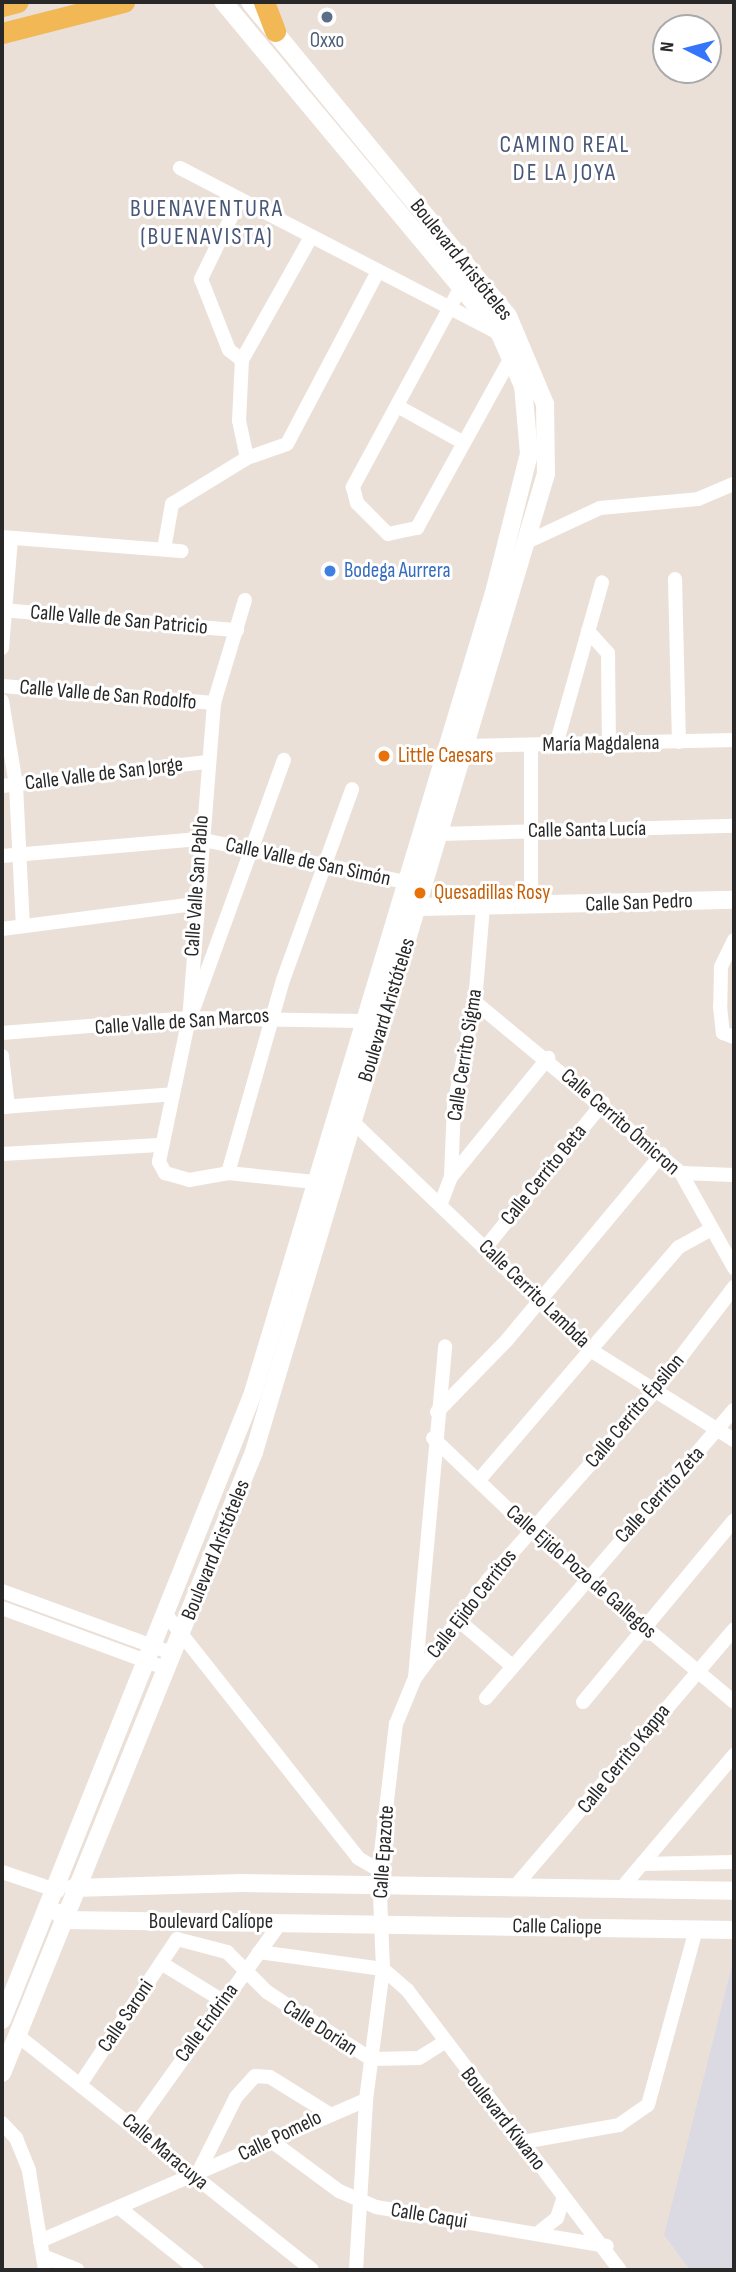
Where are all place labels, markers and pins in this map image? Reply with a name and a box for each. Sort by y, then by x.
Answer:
marker: Oxxo [319,9,335,25]
place label: Oxxo [310,28,344,54]
place label: Bodega Aurrera [344,558,450,584]
marker: Bodega Aurrera [322,563,338,579]
place label: Little Caesars [398,743,493,769]
marker: Little Caesars [376,748,392,764]
place label: Quesadillas Rosy [434,880,550,906]
marker: Quesadillas Rosy [412,885,428,901]

